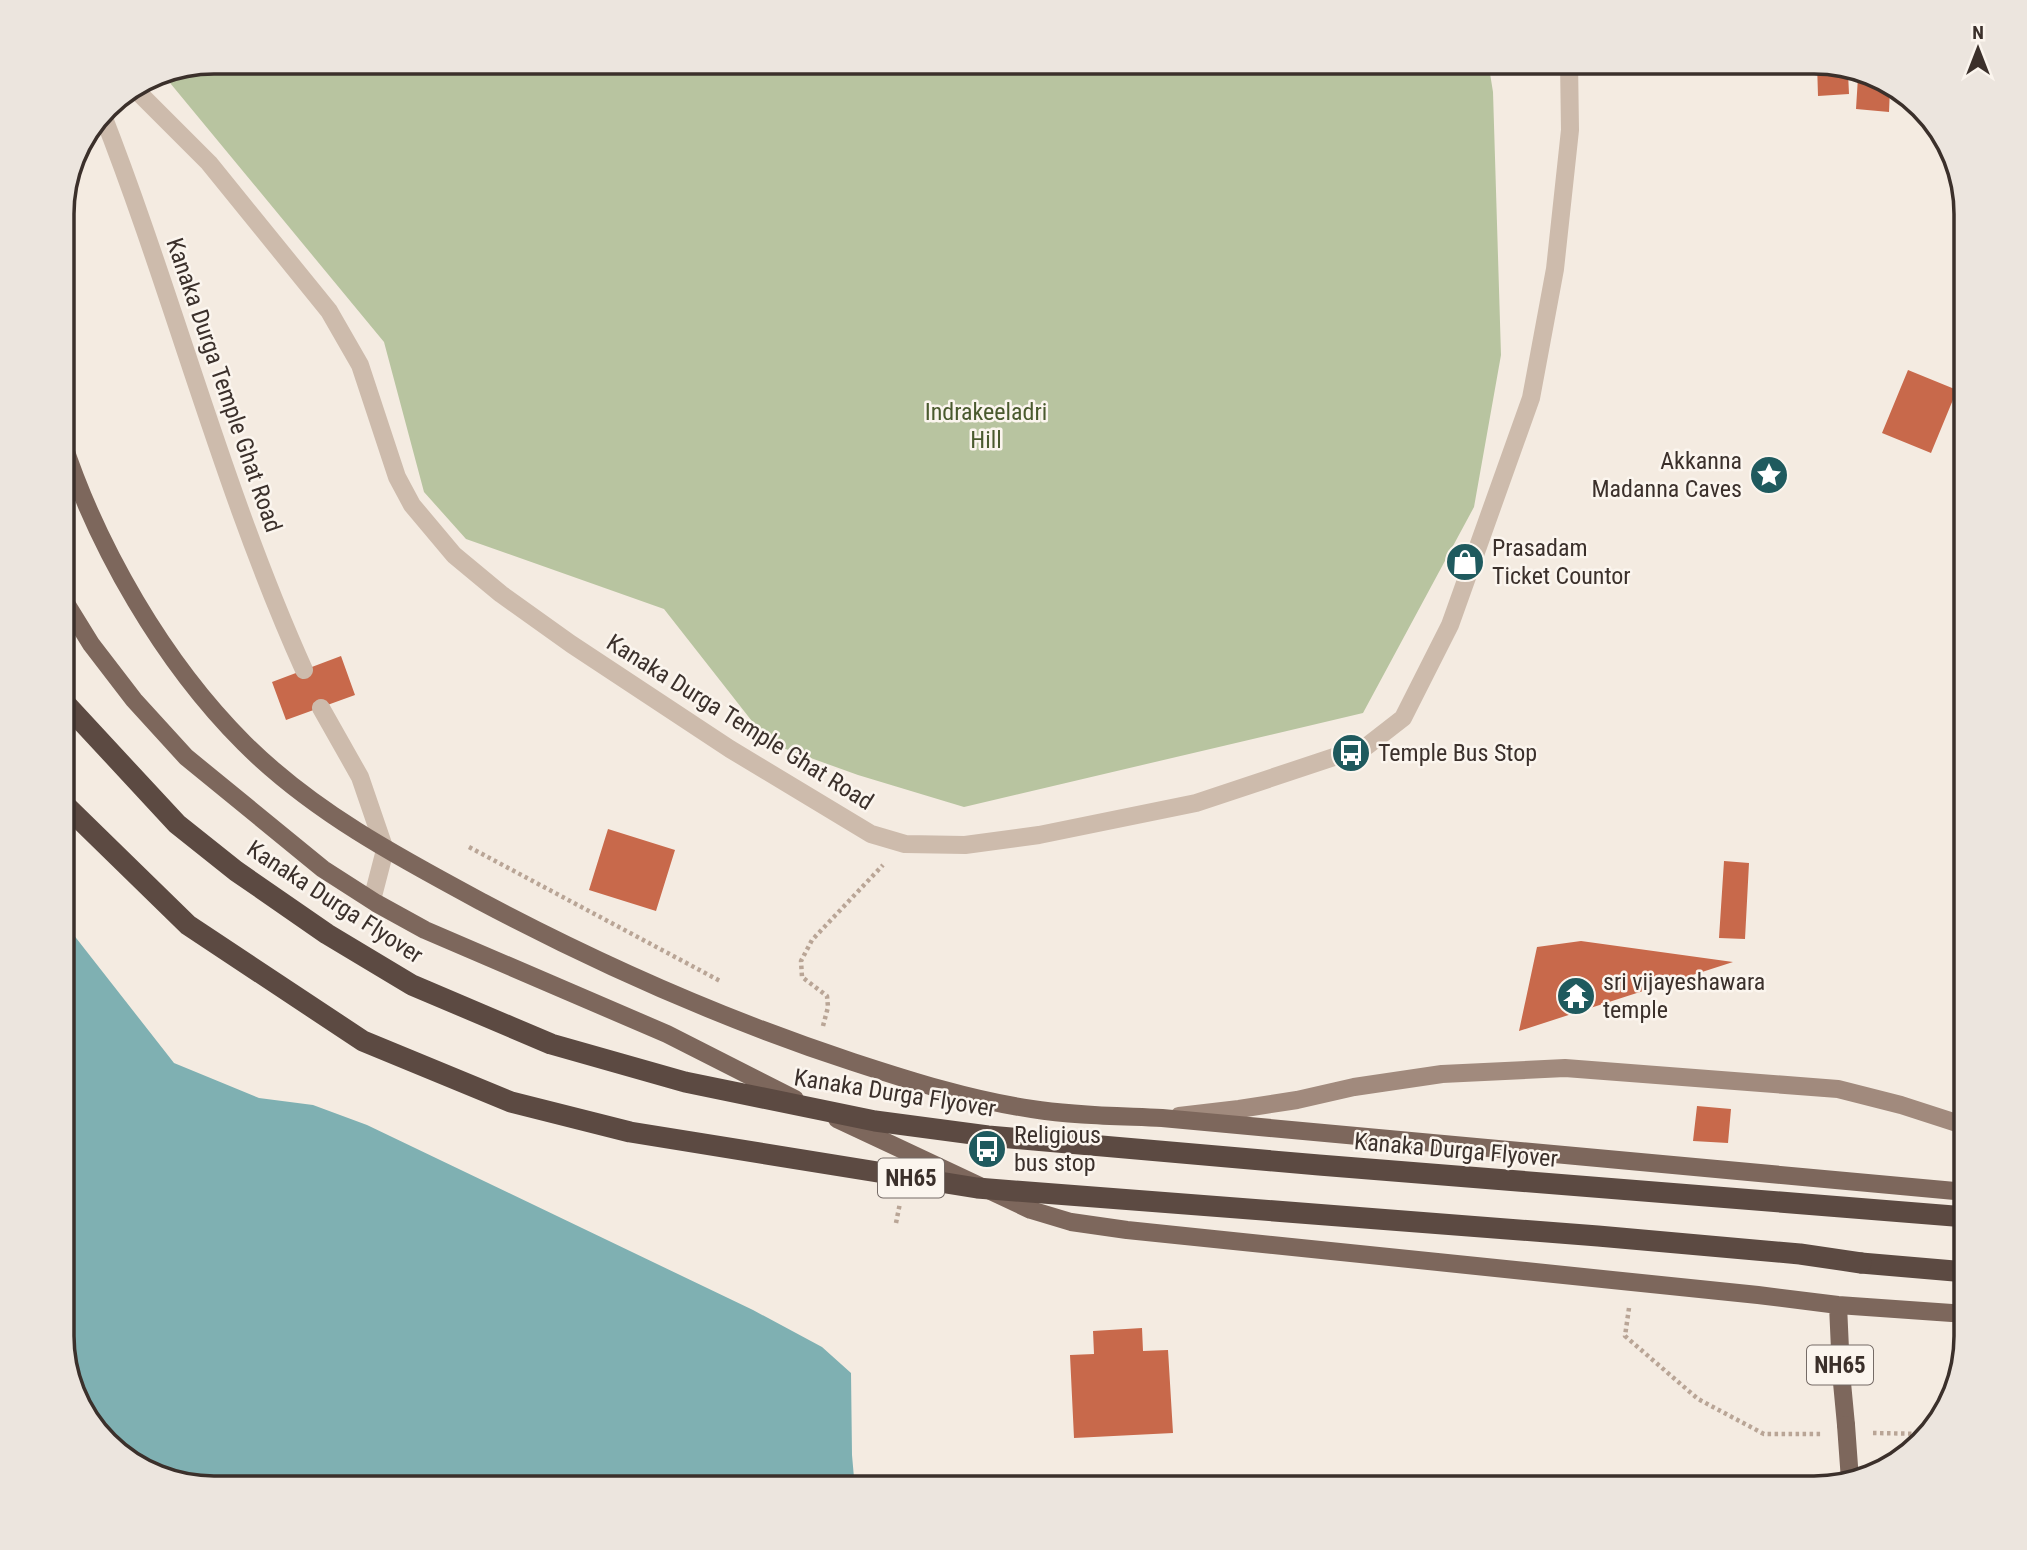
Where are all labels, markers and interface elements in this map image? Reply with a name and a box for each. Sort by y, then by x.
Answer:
north arrow [1943,14,2013,84]
text: N [1972,21,1984,44]
street label: Kanaka Durga Temple Ghat Road [160,234,288,536]
park label: Indrakeeladri Hill [925,398,1047,454]
place label: Akkanna Madanna Caves [1591,447,1742,503]
place icon: Akkanna Madanna Caves [1748,454,1790,496]
place label: Prasadam Ticket Countor [1492,534,1631,590]
shop icon: Prasadam Ticket Countor [1444,541,1486,583]
street label: Kanaka Durga Temple Ghat Road [602,628,878,816]
bus stop icon: Temple Bus Stop [1330,732,1372,774]
place label: Temple Bus Stop [1378,739,1537,767]
street label: Kanaka Durga Flyover [242,835,428,969]
place label: sri vijayeshawara temple [1603,968,1765,1024]
temple icon: sri vijayeshawara temple [1555,975,1597,1017]
street label: Kanaka Durga Flyover [792,1063,998,1123]
place label: Religious bus stop [1014,1121,1101,1177]
street label: Kanaka Durga Flyover [1353,1127,1559,1173]
bus stop icon: Religious bus stop [966,1128,1008,1170]
road number: NH65 [878,1158,944,1198]
road number: NH65 [1807,1346,1873,1384]

